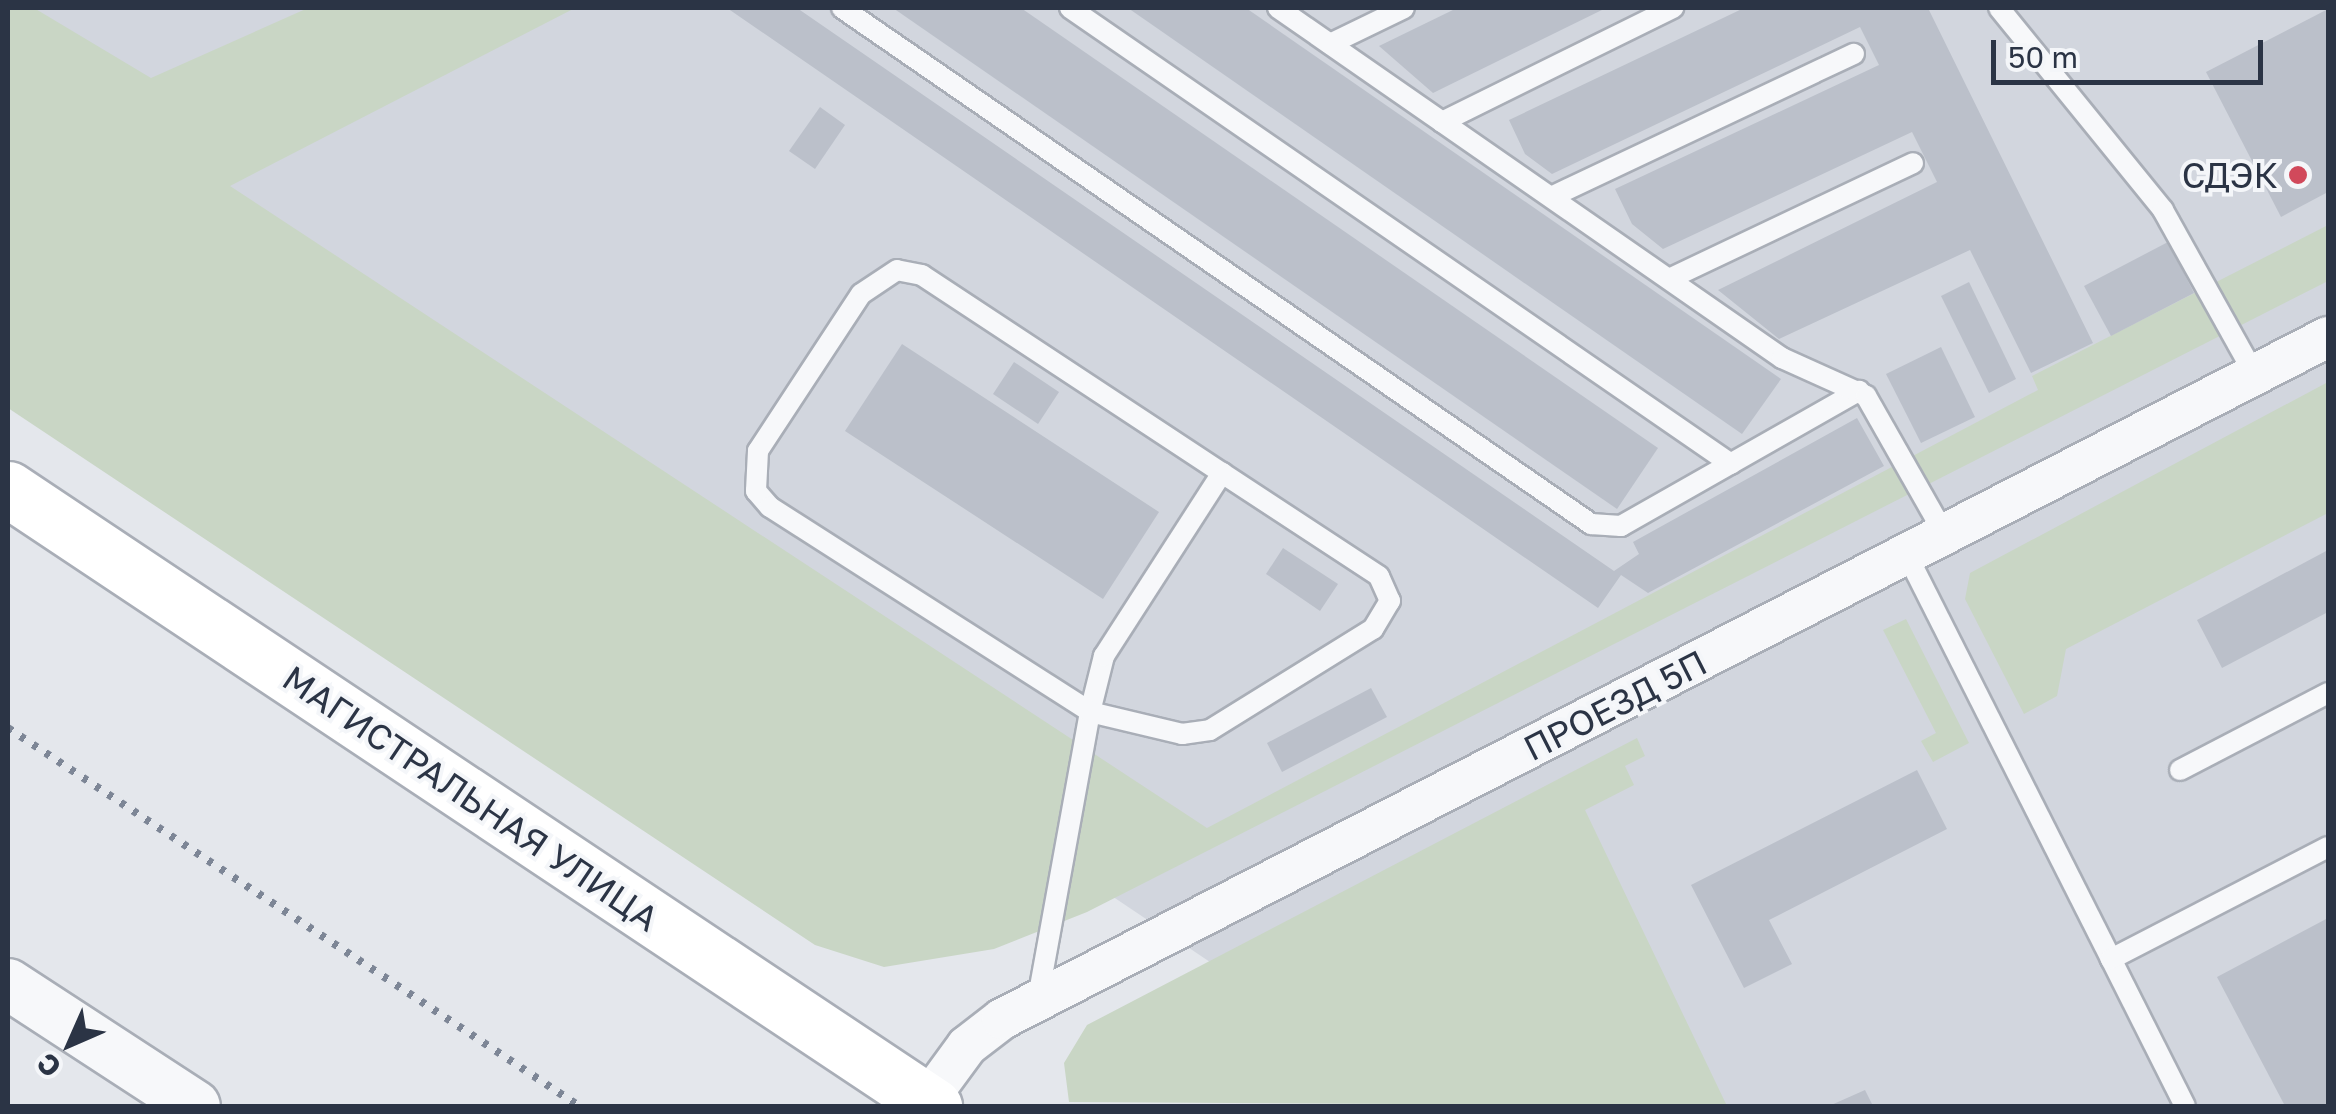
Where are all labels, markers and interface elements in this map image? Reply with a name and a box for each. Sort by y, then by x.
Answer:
scale bar [1996,20,2268,82]
text: 50 m [2008,39,2078,75]
place label: СДЭК [2182,154,2278,196]
marker: СДЭК [2287,164,2309,186]
street label: ПРОЕЗД 5П [1517,641,1713,769]
street label: МАГИСТРАЛЬНАЯ УЛИЦА [275,657,667,939]
north arrow [20,994,120,1094]
text: С [30,1047,67,1084]

